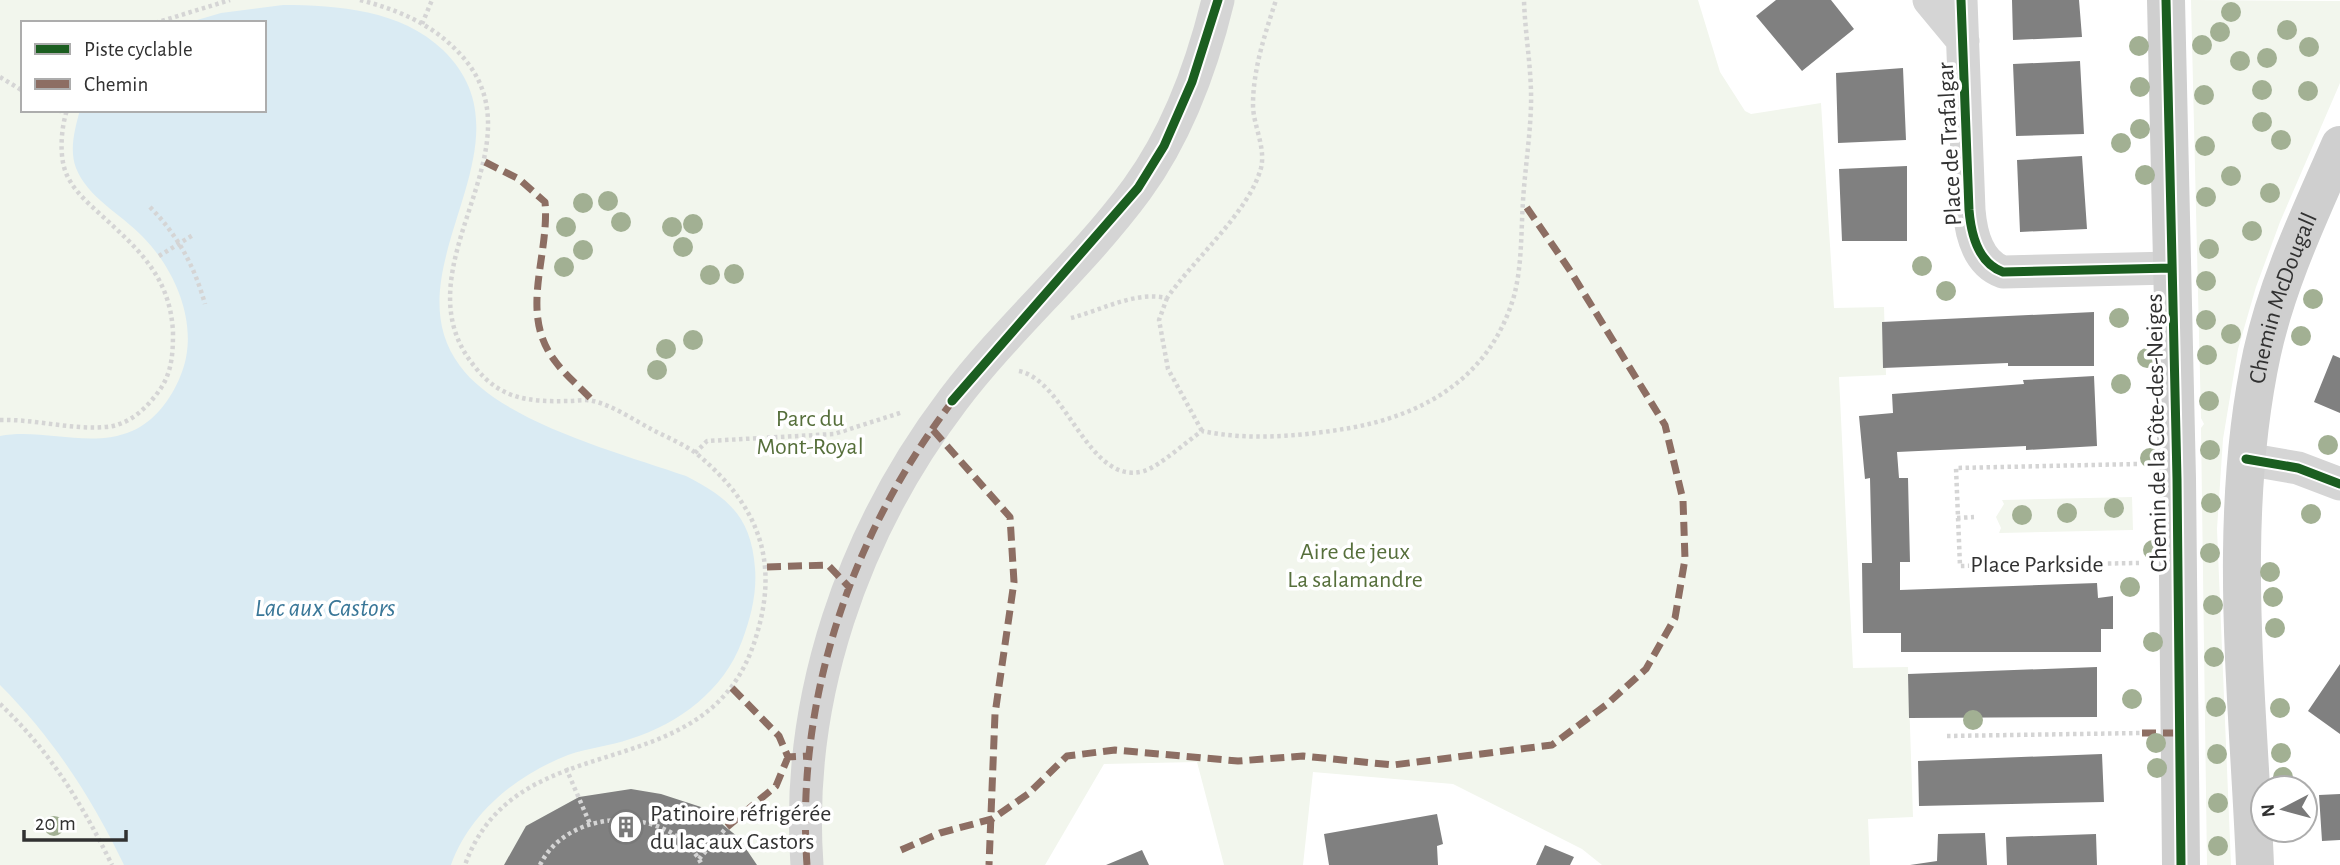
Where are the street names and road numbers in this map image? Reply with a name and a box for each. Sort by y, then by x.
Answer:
street label: Place de Trafalgar [1934,61,1966,226]
street label: Chemin McDougall [2245,209,2322,386]
street label: Chemin de la Côte-des-Neiges [2143,293,2171,573]
street label: Place Parkside [1970,553,2104,577]

